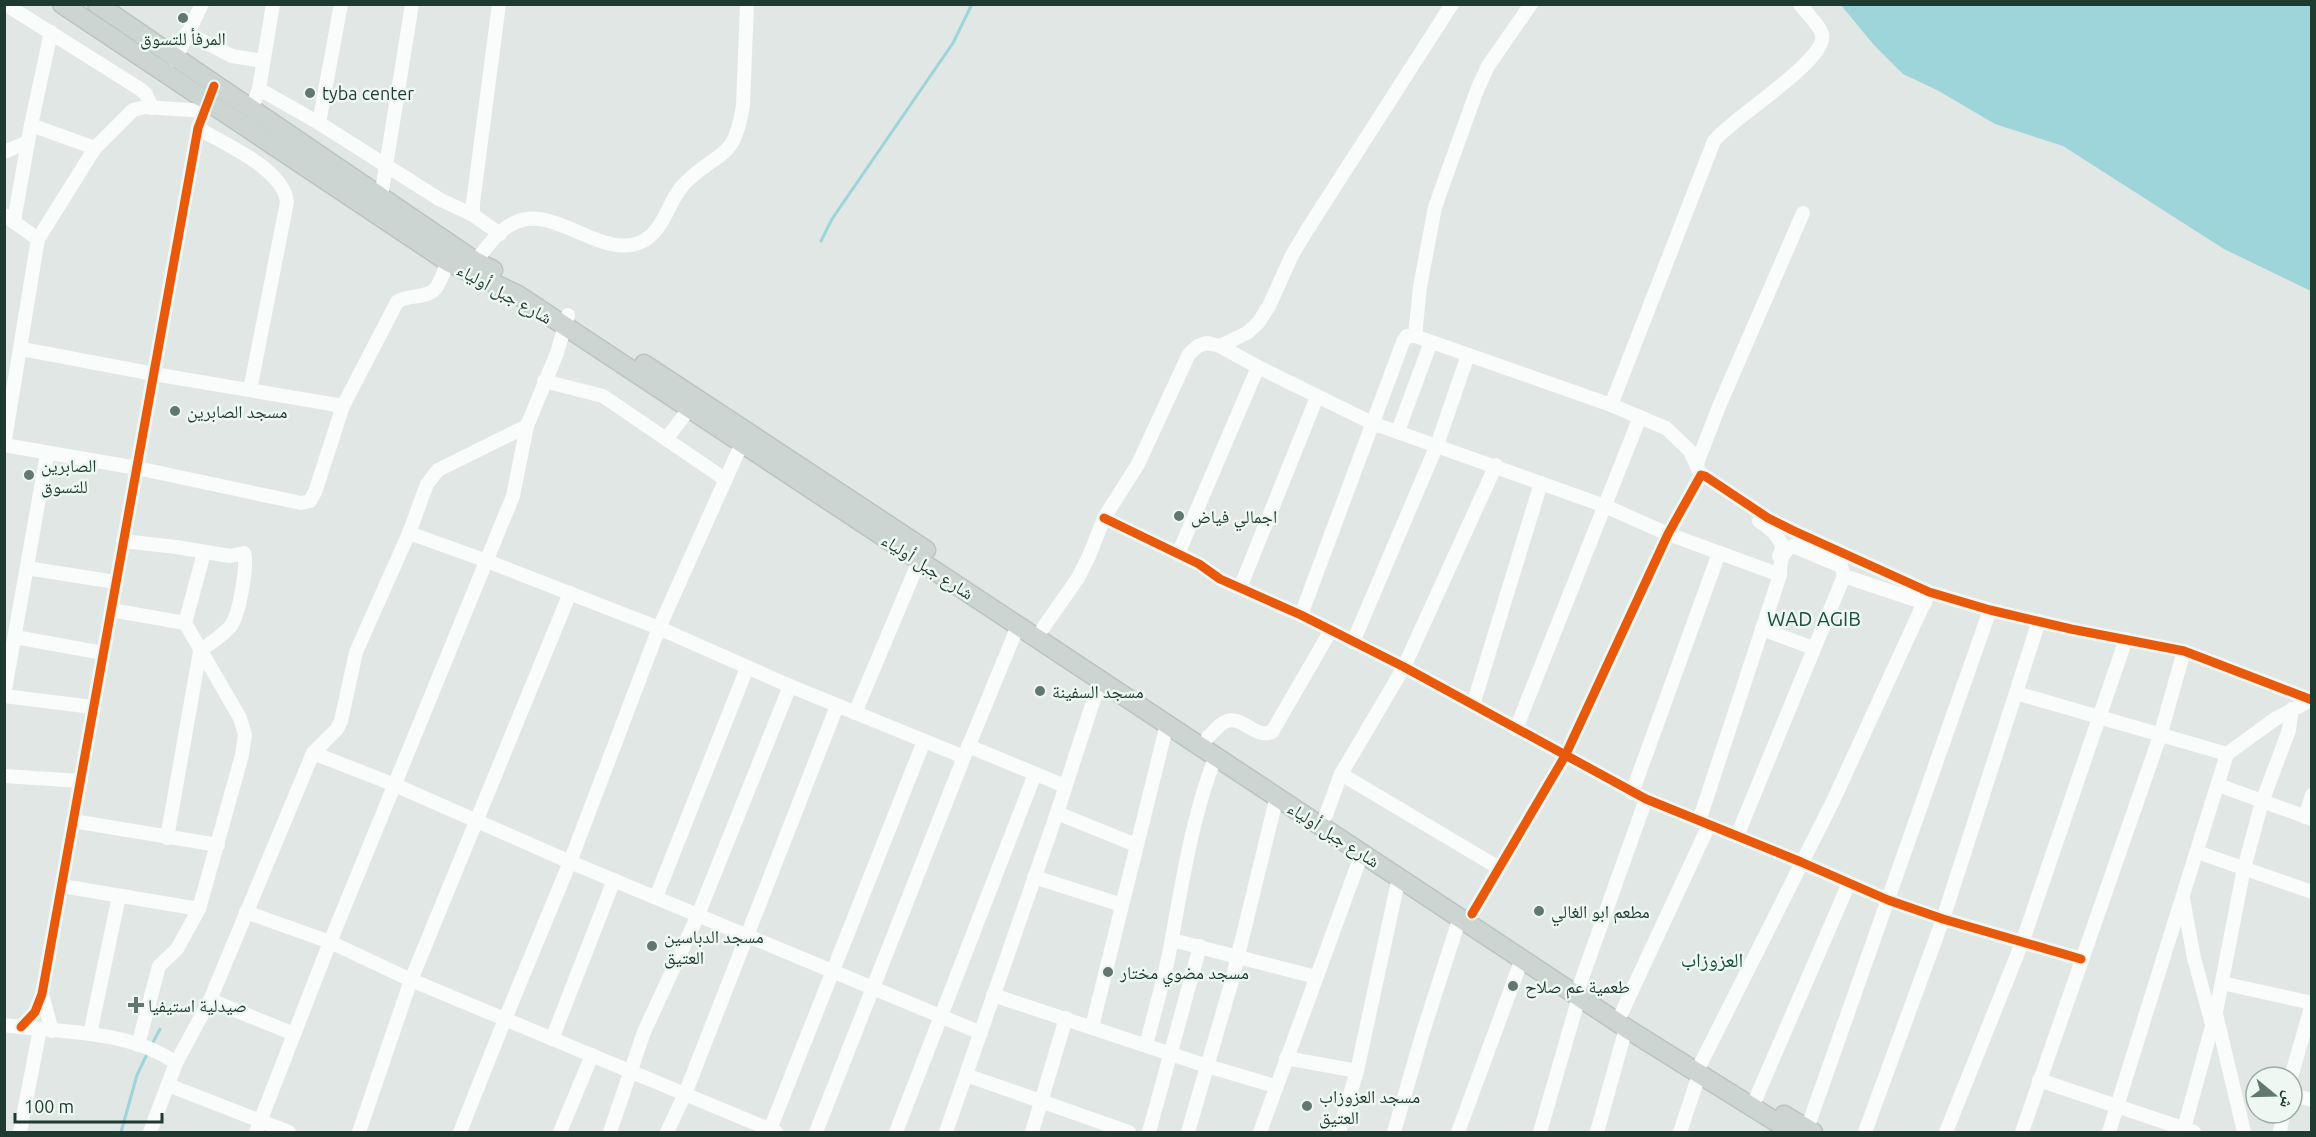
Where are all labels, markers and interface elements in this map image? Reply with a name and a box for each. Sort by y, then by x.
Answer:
marker: المرفأ للتسوق [176,11,190,25]
place label: المرفأ للتسوق [140,28,226,50]
place label: tyba center [322,83,414,103]
marker: tyba center [303,86,317,100]
street label: شارع جبل أولياء [453,259,556,329]
place label: مسجد الصابرين [187,401,287,423]
marker: مسجد الصابرين [168,404,182,418]
place label: الصابرين للتسوق [41,455,97,498]
marker: الصابرين للتسوق [22,468,36,482]
place label: اجمالي فياض [1191,506,1277,532]
marker: اجمالي فياض [1172,509,1186,523]
street label: شارع جبل أولياء [877,529,978,605]
district label: WAD AGIB [1767,607,1861,630]
place label: مسجد السفينة [1052,681,1144,702]
marker: مسجد السفينة [1033,684,1047,698]
street label: شارع جبل أولياء [1283,797,1384,873]
place label: مطعم ابو الغالي [1551,901,1650,927]
marker: مطعم ابو الغالي [1532,904,1546,918]
place label: مسجد الدباسين العتيق [664,926,764,969]
marker: مسجد الدباسين العتيق [645,939,659,953]
district label: العزوزاب [1681,948,1743,971]
place label: مسجد مضوي مختار [1119,962,1249,988]
marker: مسجد مضوي مختار [1101,965,1115,979]
place label: طعمية عم صلاح [1525,976,1630,999]
marker: طعمية عم صلاح [1506,979,1520,993]
place label: صيدلية استيفيا [148,995,247,1016]
marker: صيدلية استيفيا [129,998,143,1012]
north arrow [2244,1065,2304,1125]
scale bar [15,1086,162,1124]
place label: مسجد العزوزاب العتيق [1319,1086,1420,1129]
text: ش [2276,1089,2299,1111]
text: 100 m [24,1096,74,1116]
marker: مسجد العزوزاب العتيق [1300,1099,1314,1113]

